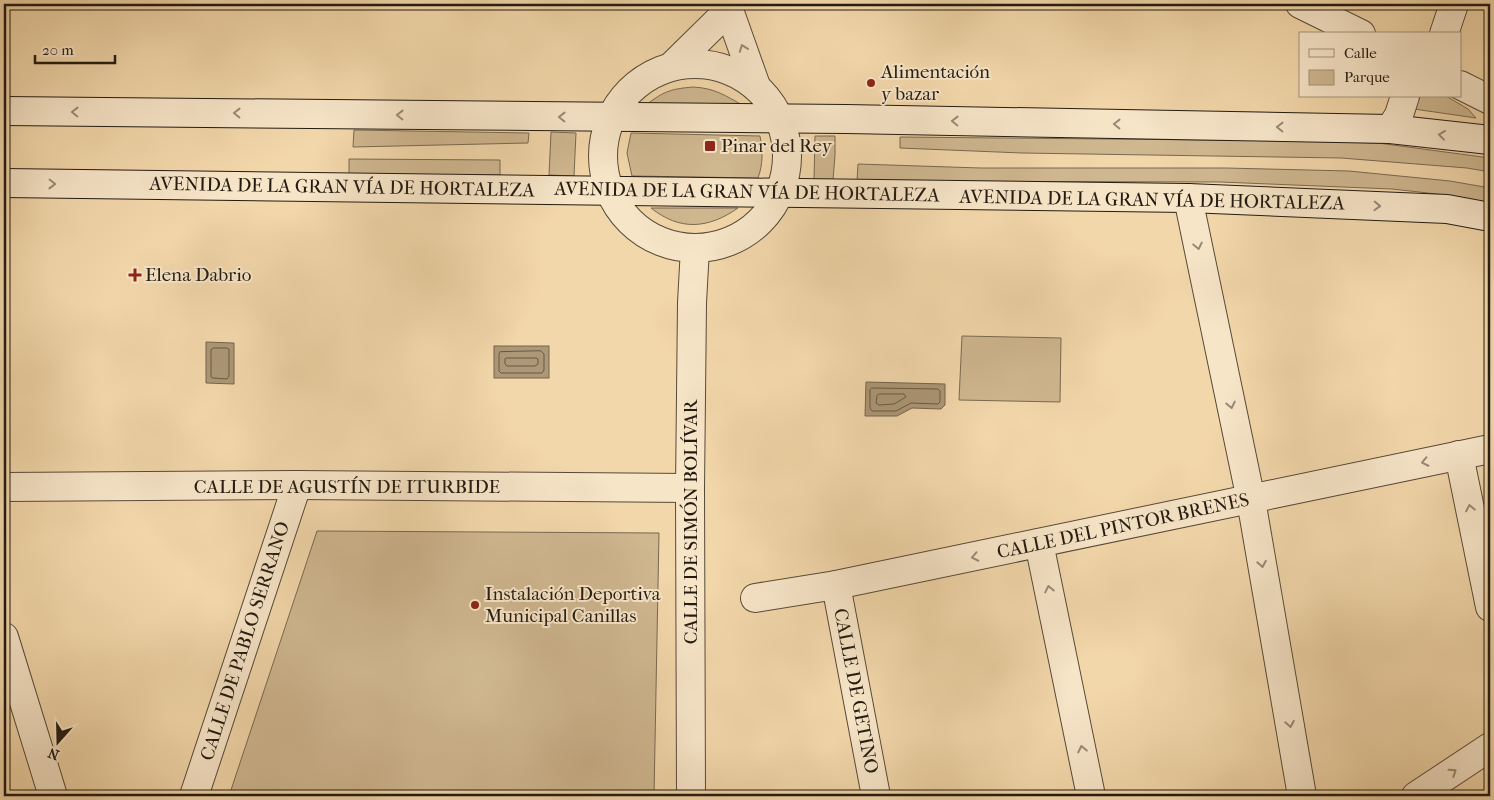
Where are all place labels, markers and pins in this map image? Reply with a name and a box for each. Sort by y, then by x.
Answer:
place label: Alimentación y bazar [880,61,990,105]
marker: Alimentación y bazar [865,77,877,89]
place label: Pinar del Rey [721,135,833,157]
marker: Pinar del Rey [703,139,717,153]
place label: Elena Dabrio [145,264,252,286]
marker: Elena Dabrio [129,269,141,281]
place label: Instalación Deportiva Municipal Canillas [485,583,661,627]
marker: Instalación Deportiva Municipal Canillas [469,599,481,611]

